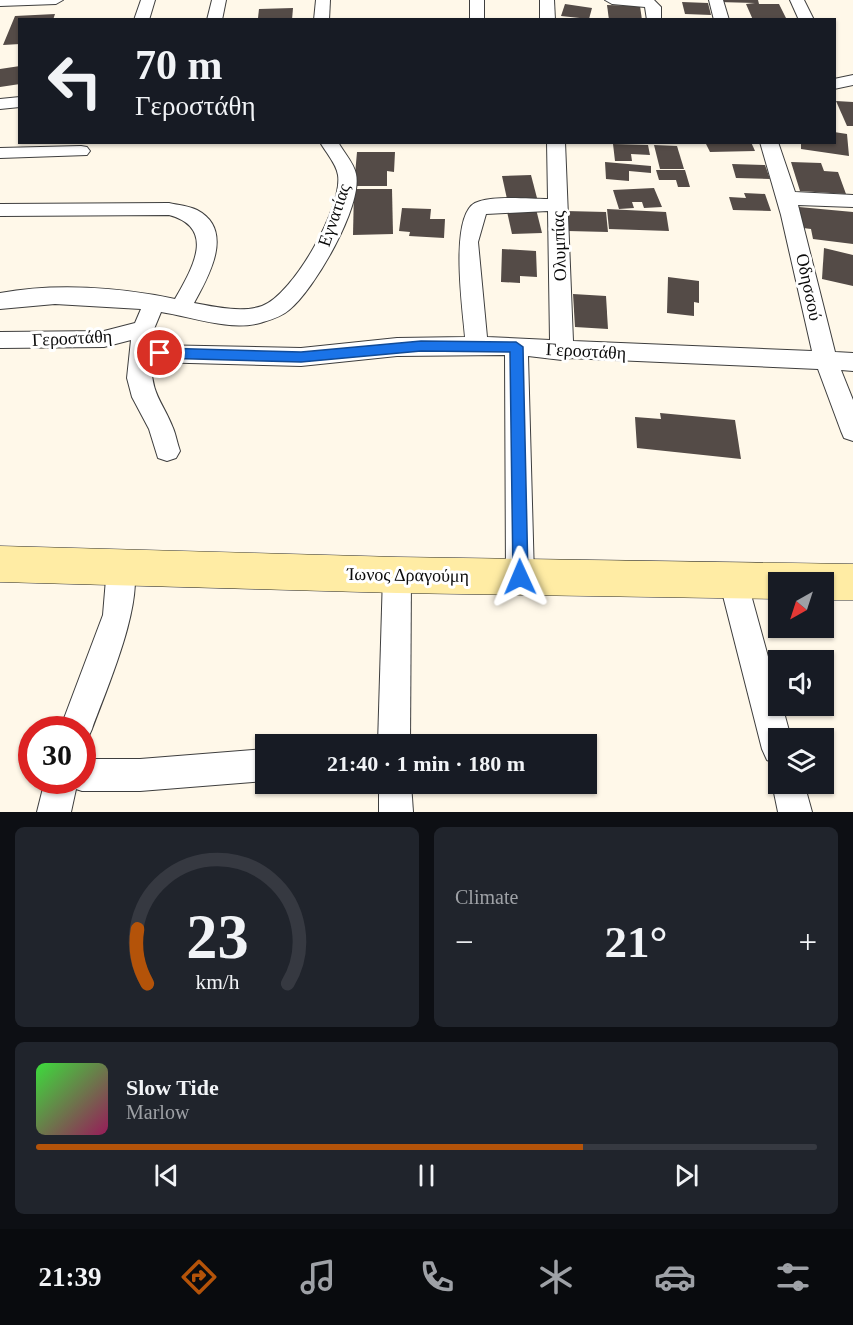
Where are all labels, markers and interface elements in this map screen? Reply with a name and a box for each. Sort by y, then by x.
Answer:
icon: left [36,42,114,120]
text: 70 m [135,42,223,88]
text: Γεροστάθη [135,91,256,121]
street label: Εγνατίας [314,181,354,249]
street label: Ολυμπίας [548,210,570,282]
street label: Οδησσού [792,252,826,323]
street label: Γεροστάθη [31,326,113,350]
pin [134,327,185,378]
icon: arrive [143,336,176,369]
street label: Γεροστάθη [545,339,627,363]
position arrow [488,545,552,609]
street label: Ίωνος Δραγούμη [346,564,469,586]
north arrow [768,572,834,638]
map controls [768,572,834,794]
button: sound [768,650,834,716]
speed limit sign: 30 [18,716,96,794]
button: layers [768,728,834,794]
text: 21:40 · 1 min · 180 m [327,751,525,776]
text: Climate [455,886,518,908]
text: 23 [186,902,248,971]
text: 21° [605,917,668,967]
text: − [455,924,474,960]
text: + [798,924,817,960]
text: km/h [195,970,239,994]
text: Slow Tide [126,1075,219,1100]
text: Marlow [126,1101,189,1123]
icon: previous [150,1159,183,1192]
icon: pause [410,1159,443,1192]
icon: next [670,1159,703,1192]
icon: directions [178,1256,220,1298]
icon: music [297,1256,339,1298]
icon: phone [416,1256,458,1298]
icon: climate [535,1256,577,1298]
icon: car [654,1256,696,1298]
icon: filters [772,1256,814,1298]
text: 21:39 [38,1262,101,1292]

